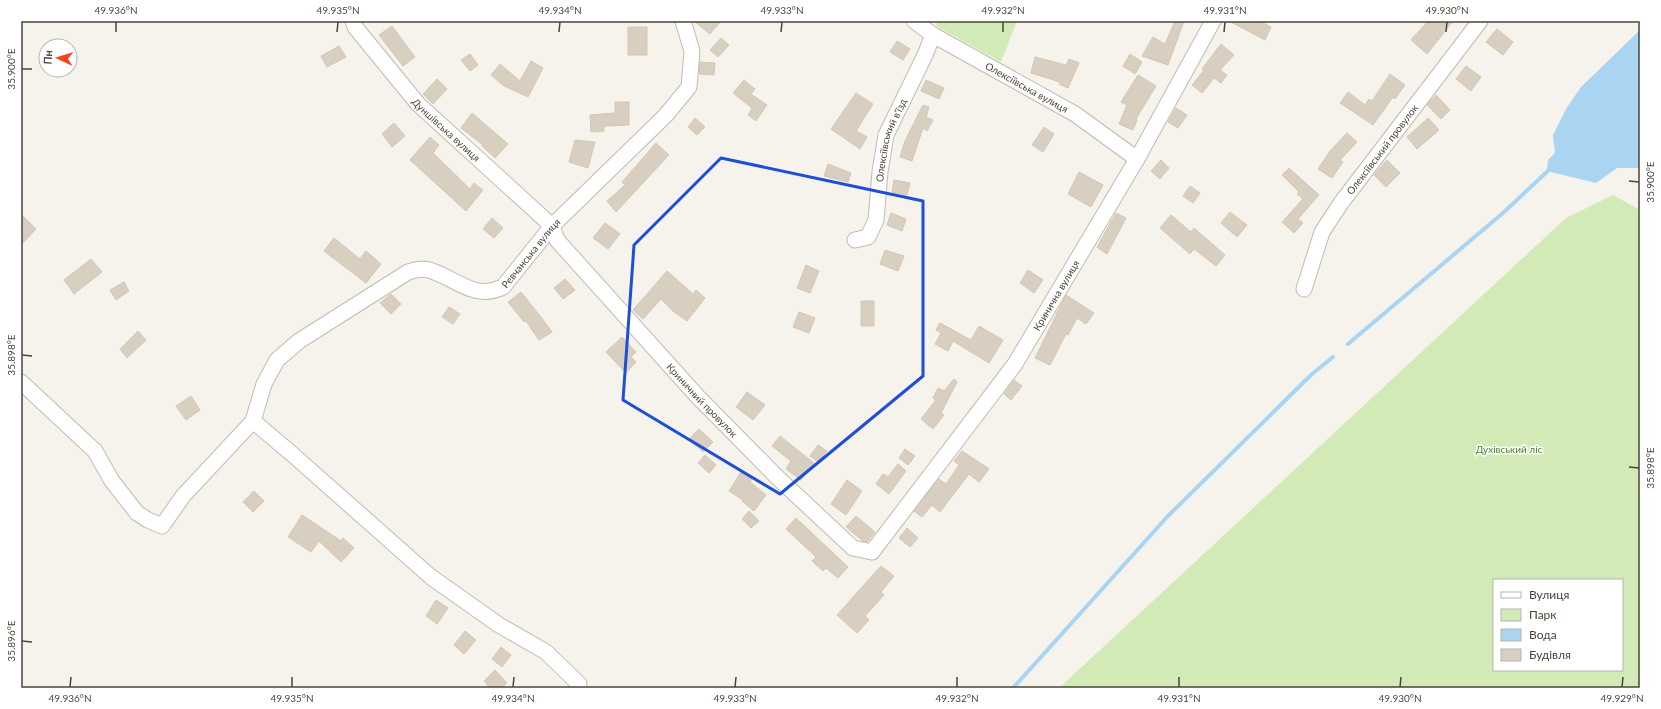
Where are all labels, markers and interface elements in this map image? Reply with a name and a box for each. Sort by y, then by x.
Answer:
text: 49.936°N [94,4,138,16]
text: 49.935°N [316,4,360,16]
text: 49.934°N [538,4,582,16]
text: 49.933°N [760,4,804,16]
text: 49.932°N [981,4,1025,16]
text: 49.931°N [1203,4,1247,16]
text: 49.930°N [1425,4,1469,16]
north arrow [38,38,78,78]
text: 35.900°E [5,48,17,90]
text: Пн [41,50,55,65]
street label: Олексіївська вулиця [983,59,1070,115]
street label: Дуншівська вулиця [410,96,483,164]
street label: Олексіївський в'їзд [873,97,909,182]
street label: Олексіївський провулок [1344,101,1421,197]
text: 35.900°E [1644,161,1656,203]
street label: Ревчанська вулиця [499,216,562,290]
street label: Кринична вулиця [1030,258,1082,333]
text: 35.898°E [5,334,17,376]
street label: Криничний провулок [664,361,741,440]
park label: Духівський ліс [1476,443,1543,455]
text: 35.898°E [1644,447,1656,489]
legend [1493,579,1623,671]
text: Вулиця [1529,587,1569,602]
text: Парк [1529,607,1557,622]
text: 35.896°E [5,620,17,662]
text: Вода [1529,627,1557,642]
text: Будівля [1529,647,1571,662]
text: 49.936°N [48,692,92,704]
text: 49.935°N [270,692,314,704]
text: 49.934°N [491,692,535,704]
text: 49.933°N [713,692,757,704]
text: 49.932°N [935,692,979,704]
text: 49.931°N [1157,692,1201,704]
text: 49.930°N [1378,692,1422,704]
text: 49.929°N [1600,692,1644,704]

